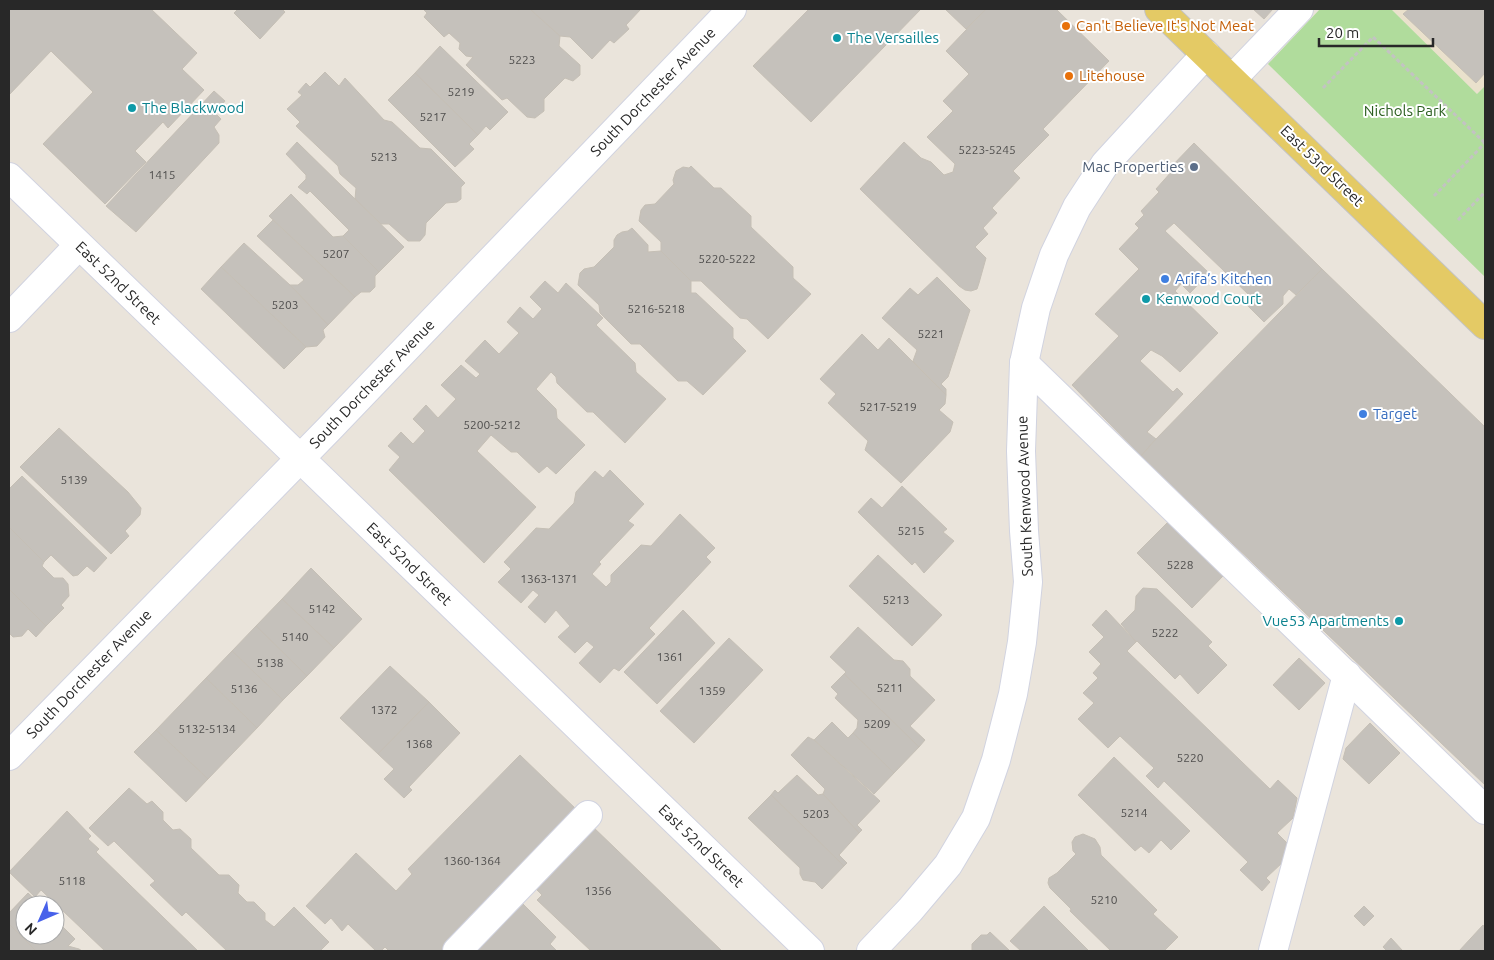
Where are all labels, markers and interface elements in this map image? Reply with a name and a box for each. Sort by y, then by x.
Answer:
scale bar [1319,15,1433,47]
place label: Can't Believe It's Not Meat [1076,17,1254,34]
marker: Can't Believe It's Not Meat [1060,20,1072,32]
street label: South Dorchester Avenue [587,24,719,160]
text: 20 m [1326,24,1359,41]
place label: The Versailles [847,29,939,46]
marker: The Versailles [831,32,843,44]
house number: 5223 [508,53,536,66]
place label: Litehouse [1079,67,1145,84]
marker: Litehouse [1063,70,1075,82]
house number: 5219 [447,85,475,98]
place label: The Blackwood [142,99,244,116]
marker: The Blackwood [126,102,138,114]
park label: Nichols Park [1364,102,1447,119]
house number: 5217 [419,110,447,123]
street label: East 53rd Street [1277,122,1367,210]
house number: 5223-5245 [958,143,1016,156]
house number: 5213 [370,150,398,163]
place label: Mac Properties [1082,158,1184,175]
marker: Mac Properties [1188,161,1200,173]
house number: 1415 [148,168,176,181]
street label: East 52nd Street [72,238,164,328]
house number: 5207 [322,247,350,260]
house number: 5220-5222 [698,252,756,265]
place label: Arifa’s Kitchen [1175,270,1272,287]
marker: Arifa’s Kitchen [1159,273,1171,285]
place label: Kenwood Court [1156,290,1261,307]
marker: Kenwood Court [1140,293,1152,305]
house number: 5203 [271,298,299,311]
house number: 5216-5218 [627,302,685,315]
street label: South Dorchester Avenue [306,316,438,452]
house number: 5221 [917,327,945,340]
house number: 5217-5219 [859,400,917,413]
place label: Target [1373,405,1417,422]
marker: Target [1357,408,1369,420]
street label: South Kenwood Avenue [1013,415,1036,577]
house number: 5200-5212 [463,418,521,431]
house number: 5139 [60,473,88,486]
street label: East 52nd Street [363,519,455,609]
house number: 5215 [897,524,925,537]
house number: 5228 [1166,558,1194,571]
house number: 1363-1371 [520,572,578,585]
house number: 5213 [882,593,910,606]
house number: 5142 [308,602,336,615]
street label: South Dorchester Avenue [23,606,155,742]
place label: Vue53 Apartments [1262,612,1389,629]
marker: Vue53 Apartments [1393,615,1405,627]
house number: 5222 [1151,626,1179,639]
house number: 5140 [281,630,309,643]
house number: 1361 [656,650,684,663]
house number: 5138 [256,656,284,669]
house number: 5211 [876,681,904,694]
house number: 5136 [230,682,258,695]
house number: 1359 [698,684,726,697]
house number: 1372 [370,703,398,716]
house number: 5209 [863,717,891,730]
house number: 5132-5134 [178,722,236,735]
house number: 1368 [405,737,433,750]
house number: 5220 [1176,751,1204,764]
street label: East 52nd Street [655,801,747,891]
house number: 5214 [1120,806,1148,819]
house number: 5203 [802,807,830,820]
house number: 1360-1364 [443,854,501,867]
house number: 5118 [58,874,86,887]
house number: 1356 [584,884,612,897]
house number: 5210 [1090,893,1118,906]
north arrow [15,895,65,945]
text: N [21,920,40,939]

